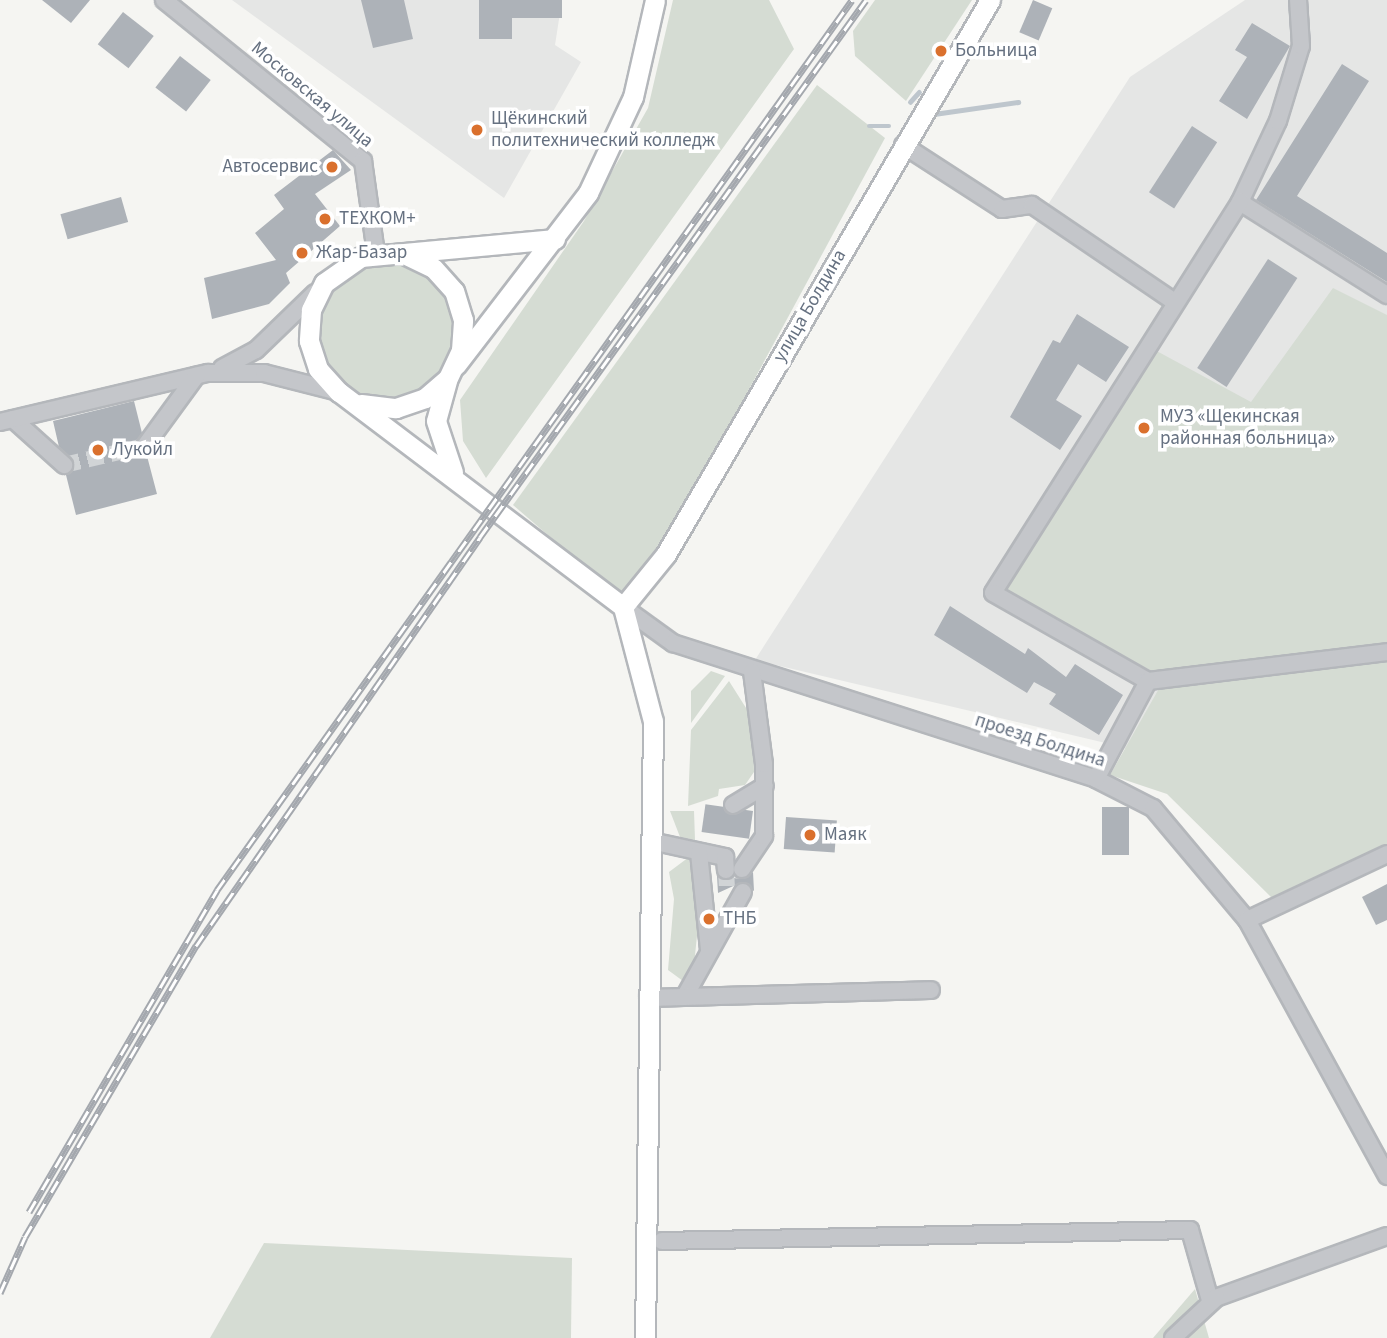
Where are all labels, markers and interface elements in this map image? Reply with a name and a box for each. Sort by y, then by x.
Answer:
street label: Московская улица [246,37,378,153]
place label: Больница [955,40,1037,62]
marker: Больница [933,43,949,59]
place label: Щёкинский политехнический колледж [491,108,715,152]
marker: Щёкинский политехнический колледж [469,122,485,138]
place label: Автосервис [222,156,318,178]
marker: Автосервис [324,159,340,175]
place label: ТЕХКОМ+ [339,208,416,230]
marker: ТЕХКОМ+ [317,211,333,227]
place label: Жар-Базар [316,242,407,264]
marker: Жар-Базар [294,245,310,261]
street label: улица Болдина [769,246,851,366]
place label: МУЗ «Щекинская районная больница» [1160,406,1335,450]
marker: МУЗ «Щекинская районная больница» [1134,418,1154,438]
place label: Лукойл [112,439,173,461]
marker: Лукойл [90,442,106,458]
street label: проезд Болдина [972,709,1108,773]
place label: Маяк [824,824,867,846]
marker: Маяк [802,827,818,843]
place label: ТНБ [723,908,757,930]
marker: ТНБ [701,911,717,927]

